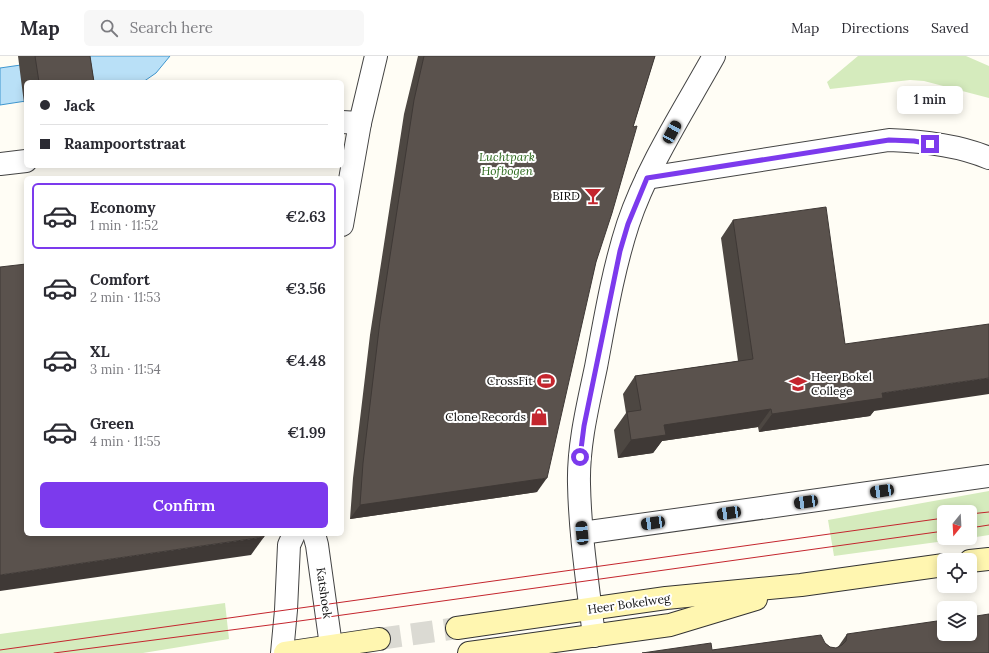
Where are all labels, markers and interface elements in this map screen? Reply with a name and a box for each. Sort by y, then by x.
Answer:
search box [84,10,364,46]
text: Map [20,16,60,40]
icon: search [98,17,120,39]
text: Search here [130,18,213,37]
text: Map [791,19,819,37]
text: Directions [841,19,909,37]
text: Saved [931,19,969,37]
callout: 1 min [897,86,963,114]
text: 1 min [914,91,946,108]
text: Jack [64,96,95,115]
car [661,119,683,145]
text: Raampoortstraat [64,134,186,153]
route end [921,135,939,153]
park label: Luchtpark Hofbogen [479,149,535,178]
bar icon: BIRD [583,186,603,206]
place label: BIRD [552,188,580,203]
icon: car [42,198,78,234]
text: Economy [90,198,155,217]
text: €2.63 [286,207,326,226]
text: 1 min · 11:52 [90,217,158,234]
icon: car [42,270,78,306]
text: Comfort [90,270,150,289]
text: €3.56 [285,279,326,298]
text: 2 min · 11:53 [90,289,161,306]
icon: car [42,342,78,378]
text: XL [90,342,110,361]
text: €4.48 [286,351,326,370]
text: 3 min · 11:54 [90,361,161,378]
place label: Heer Bokel College [811,369,872,398]
sports icon: CrossFit [536,371,556,391]
place label: CrossFit [487,373,533,388]
school or university icon: Heer Bokel College [788,374,808,394]
shop icon: Clone Records [529,407,549,427]
place label: Clone Records [445,409,526,424]
icon: car [42,414,78,450]
text: Green [90,414,134,433]
text: €1.99 [287,423,326,442]
text: 4 min · 11:55 [90,433,161,450]
route start [571,448,589,466]
button: Confirm [40,482,328,528]
car [869,483,895,499]
car [793,494,819,510]
car [716,505,742,521]
north arrow [937,505,977,545]
map controls [937,505,977,641]
car [640,515,666,531]
car [575,521,589,545]
button: locate [937,553,977,593]
street label: Katshoek [313,566,336,620]
street label: Heer Bokelweg [587,590,672,617]
button: layers [937,601,977,641]

